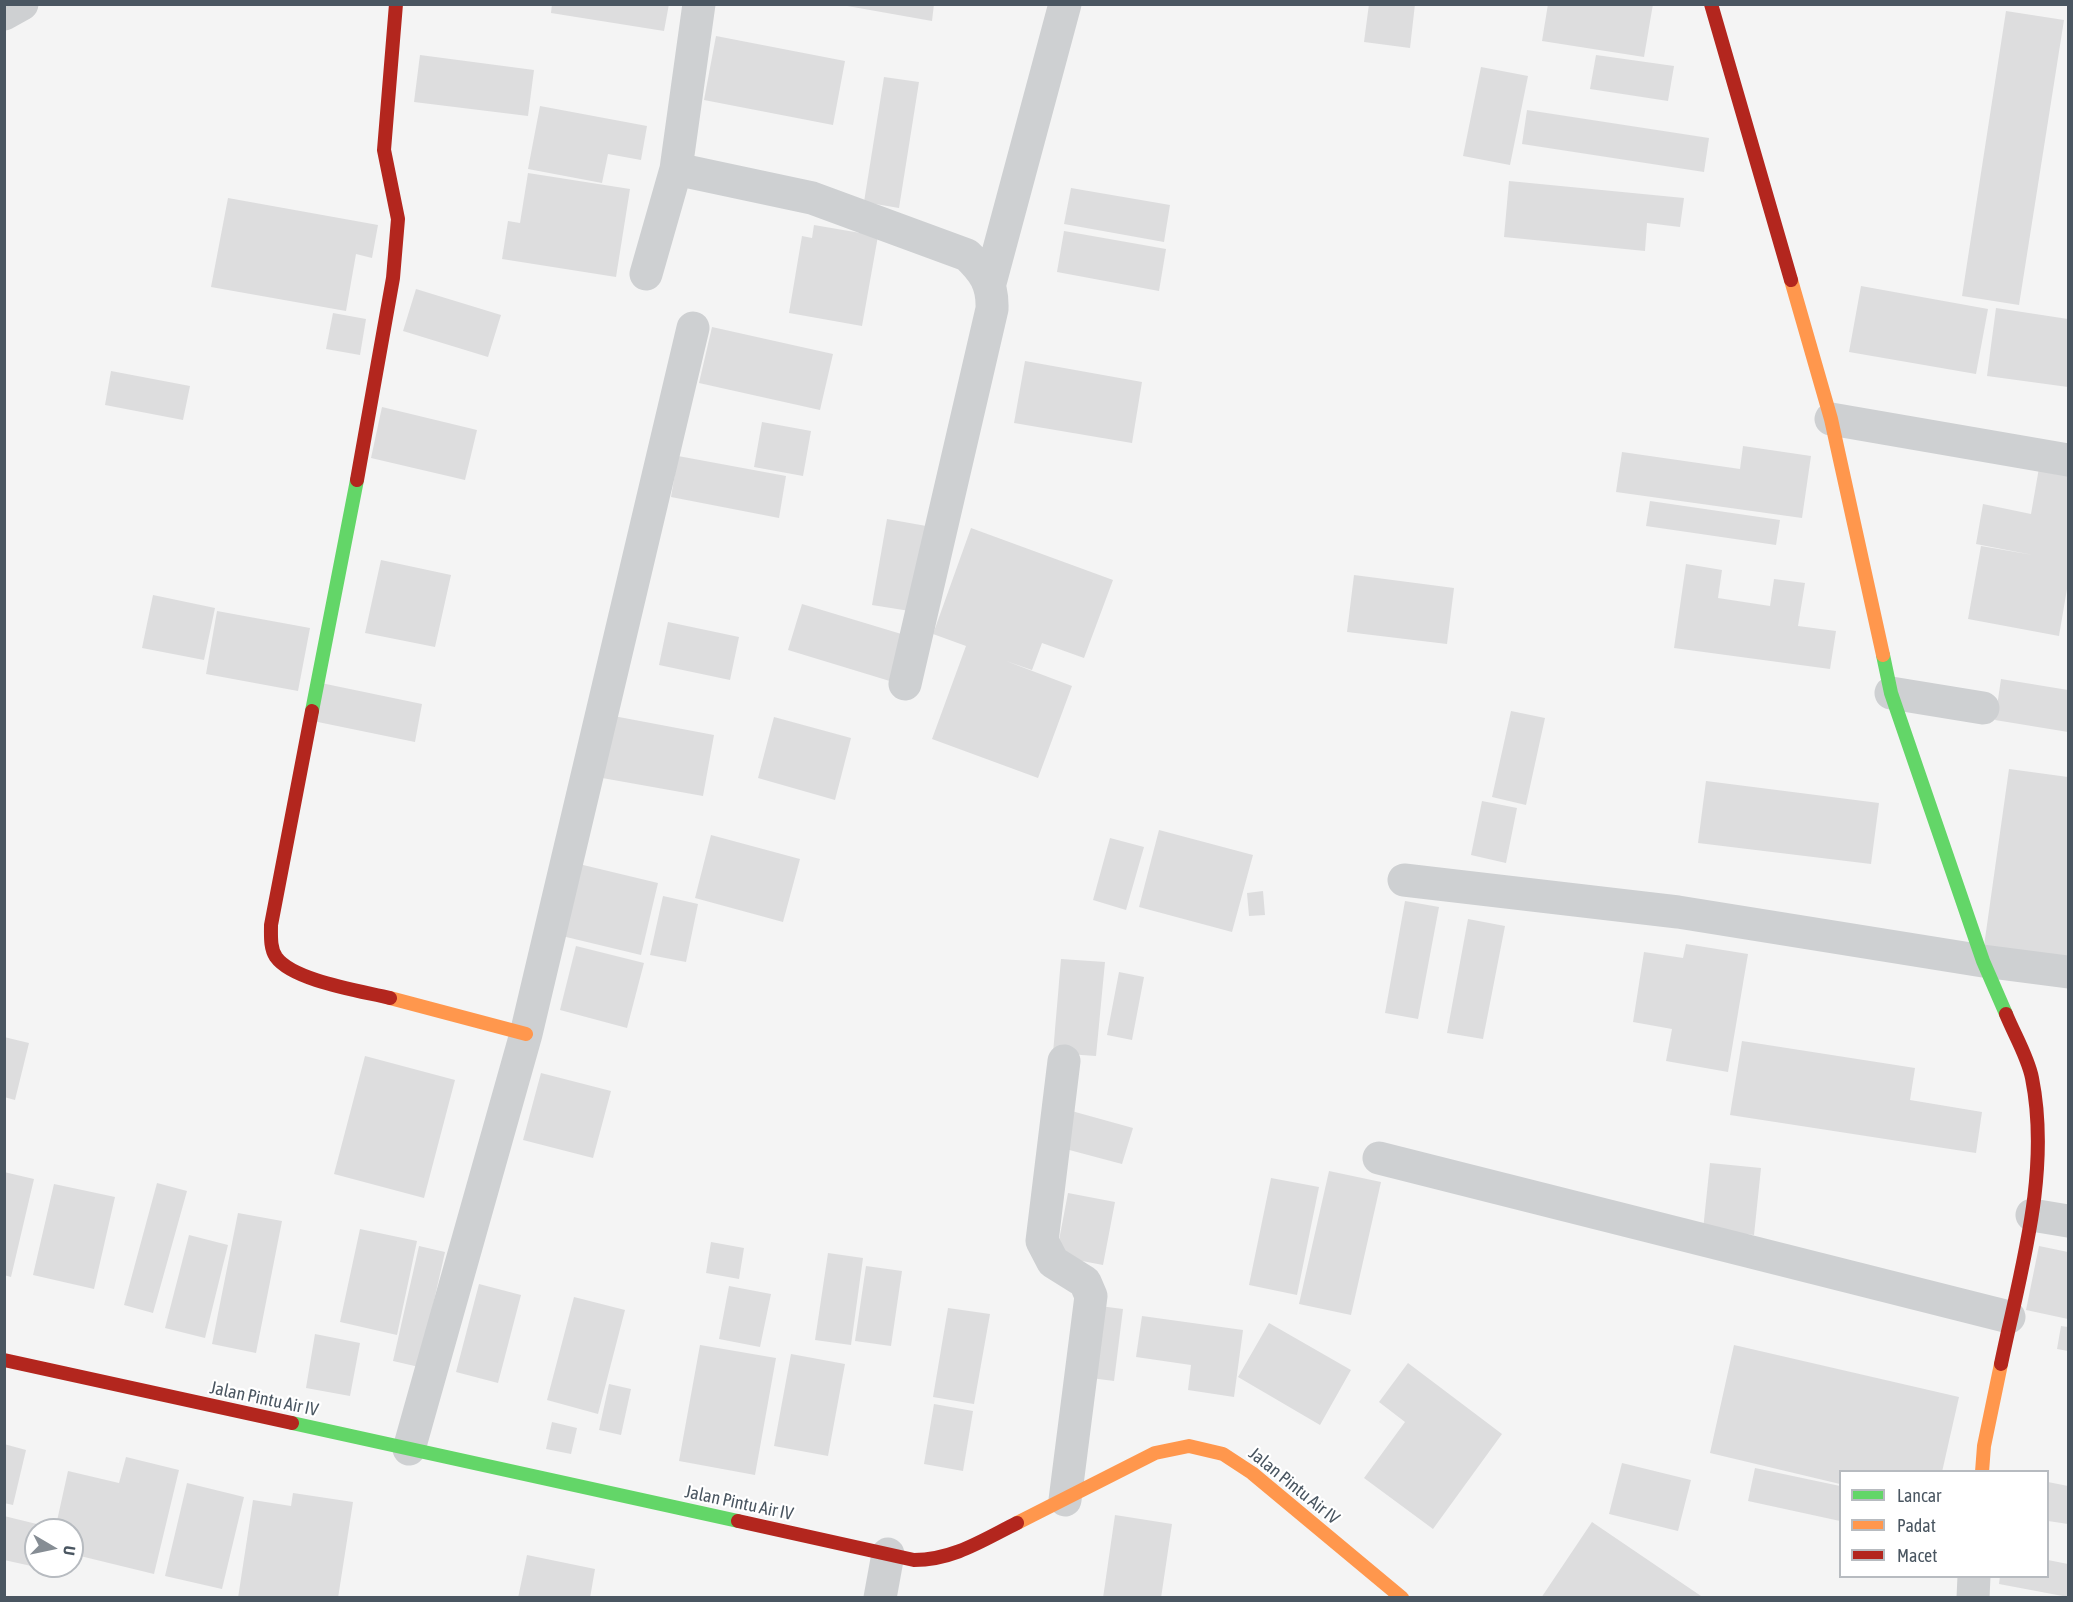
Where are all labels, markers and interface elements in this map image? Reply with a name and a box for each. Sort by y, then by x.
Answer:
street label: Jalan Pintu Air IV [208,1377,320,1421]
street label: Jalan Pintu Air IV [1244,1443,1344,1529]
legend [1839,1470,2049,1578]
street label: Jalan Pintu Air IV [683,1481,795,1525]
text: Lancar [1897,1485,1941,1506]
text: Padat [1897,1515,1936,1536]
north arrow [24,1518,84,1578]
text: U [60,1544,79,1557]
text: Macet [1897,1545,1937,1566]

